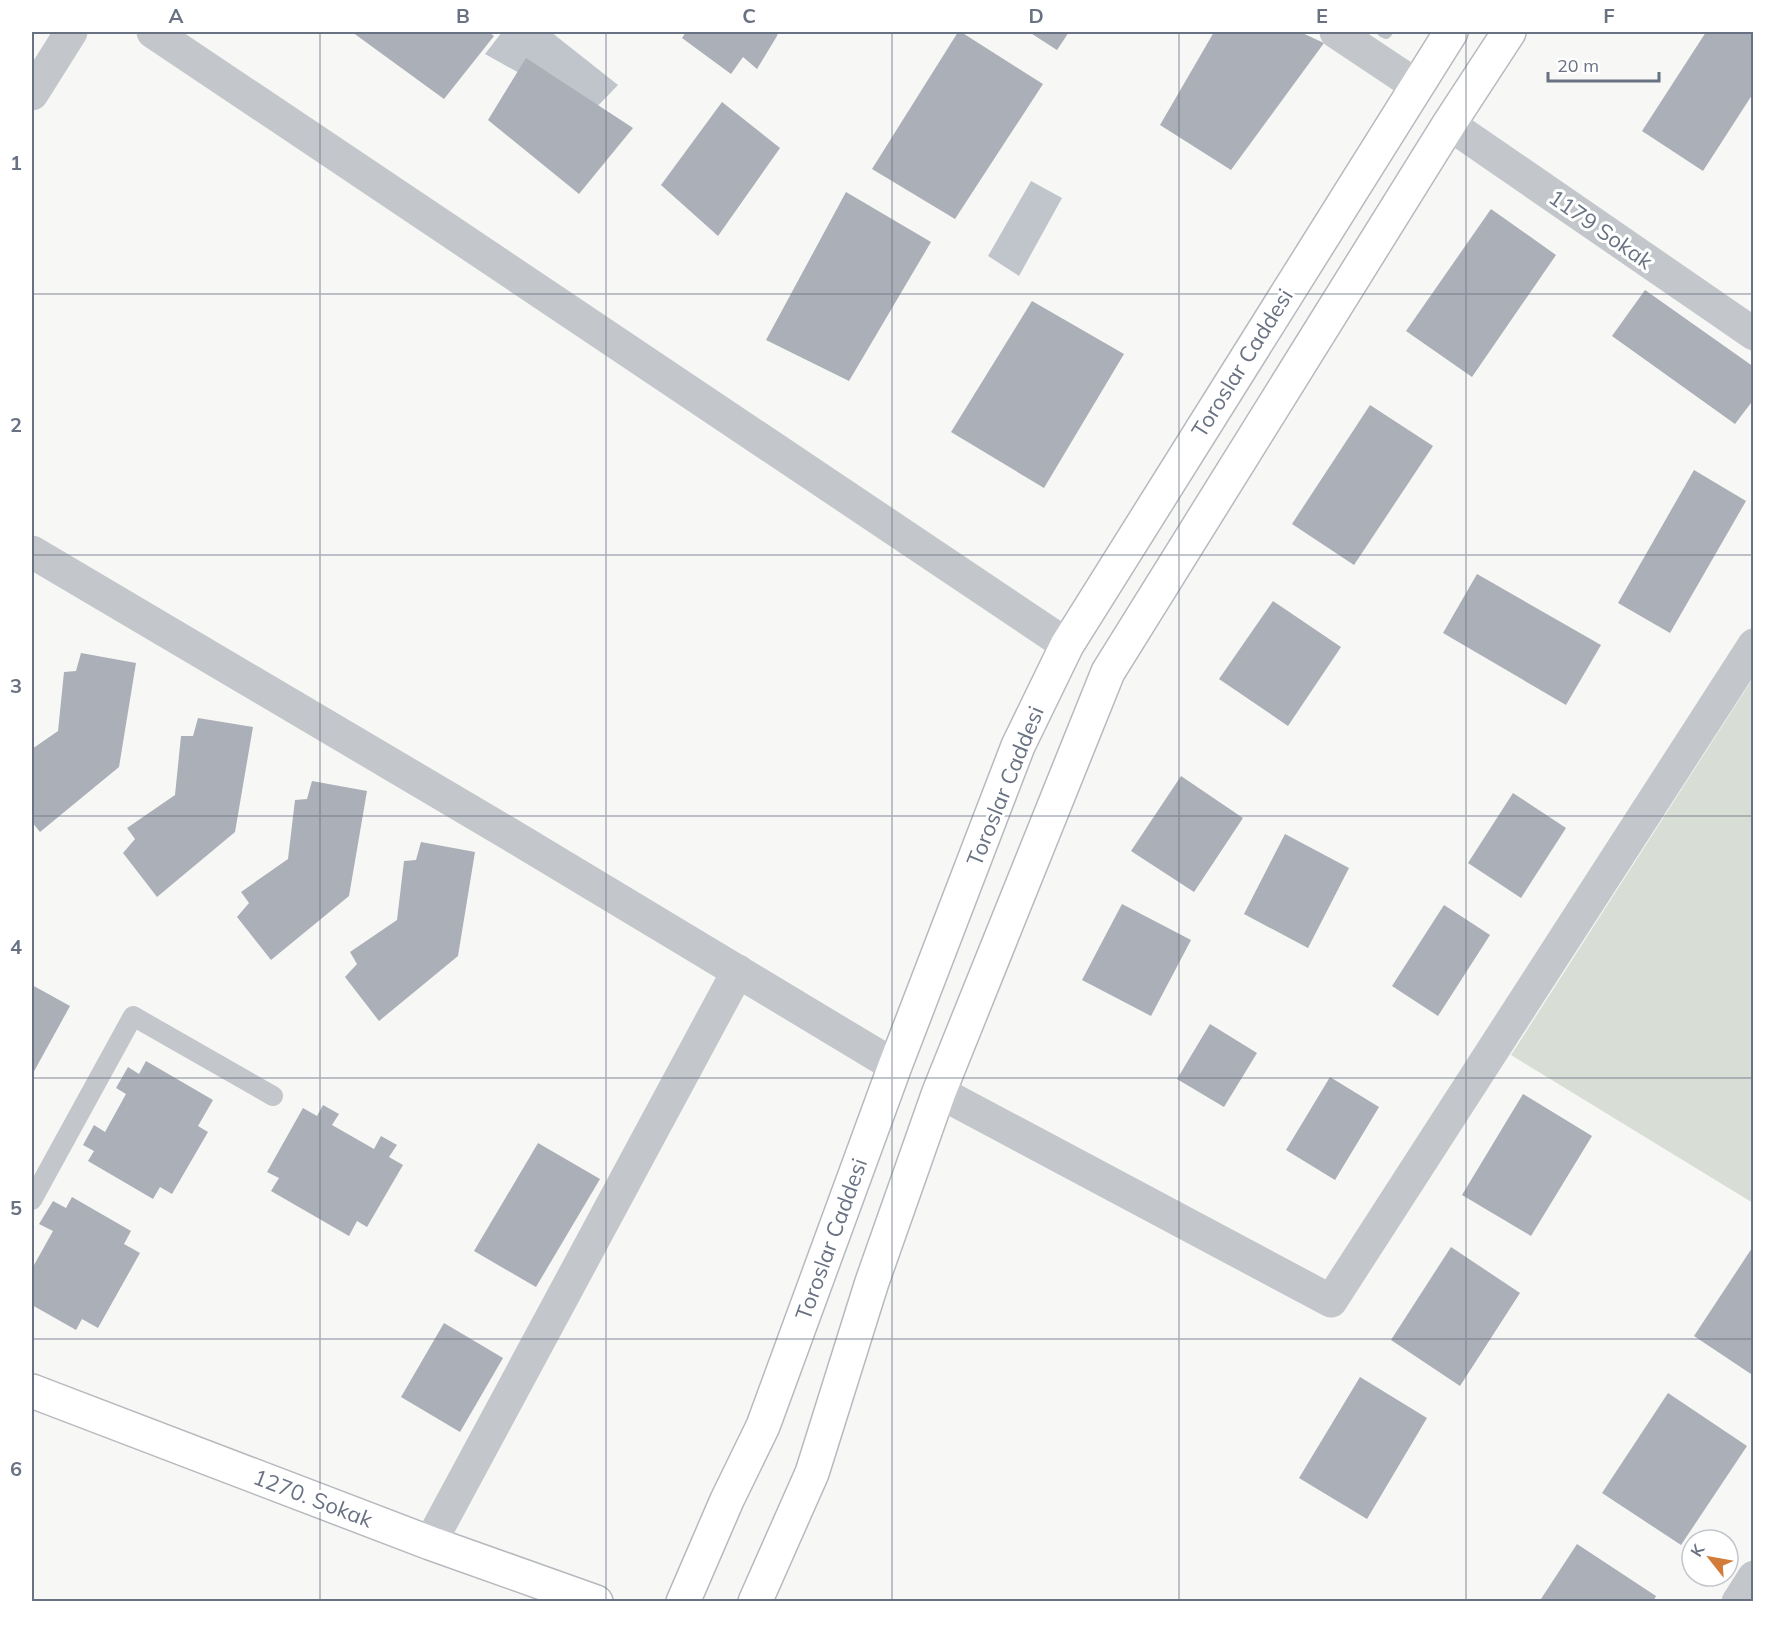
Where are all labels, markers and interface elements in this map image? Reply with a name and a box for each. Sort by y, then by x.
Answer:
text: A [169,3,184,28]
text: B [456,3,470,28]
text: C [742,3,756,28]
text: D [1028,3,1044,28]
text: E [1316,3,1328,28]
text: F [1603,3,1615,28]
scale bar [1548,45,1659,83]
text: 20 m [1557,54,1599,77]
text: 1 [10,150,22,175]
street label: 1179 Sokak [1544,183,1659,275]
street label: Toroslar Caddesi [1185,283,1299,443]
text: 2 [10,412,22,437]
text: 3 [10,673,22,698]
street label: Toroslar Caddesi [960,702,1050,870]
text: 4 [10,934,22,959]
street label: Toroslar Caddesi [789,1154,873,1324]
text: 5 [10,1195,22,1220]
text: 6 [10,1456,22,1481]
street label: 1270. Sokak [249,1462,377,1534]
north arrow [1680,1528,1740,1588]
text: K [1686,1539,1709,1560]

